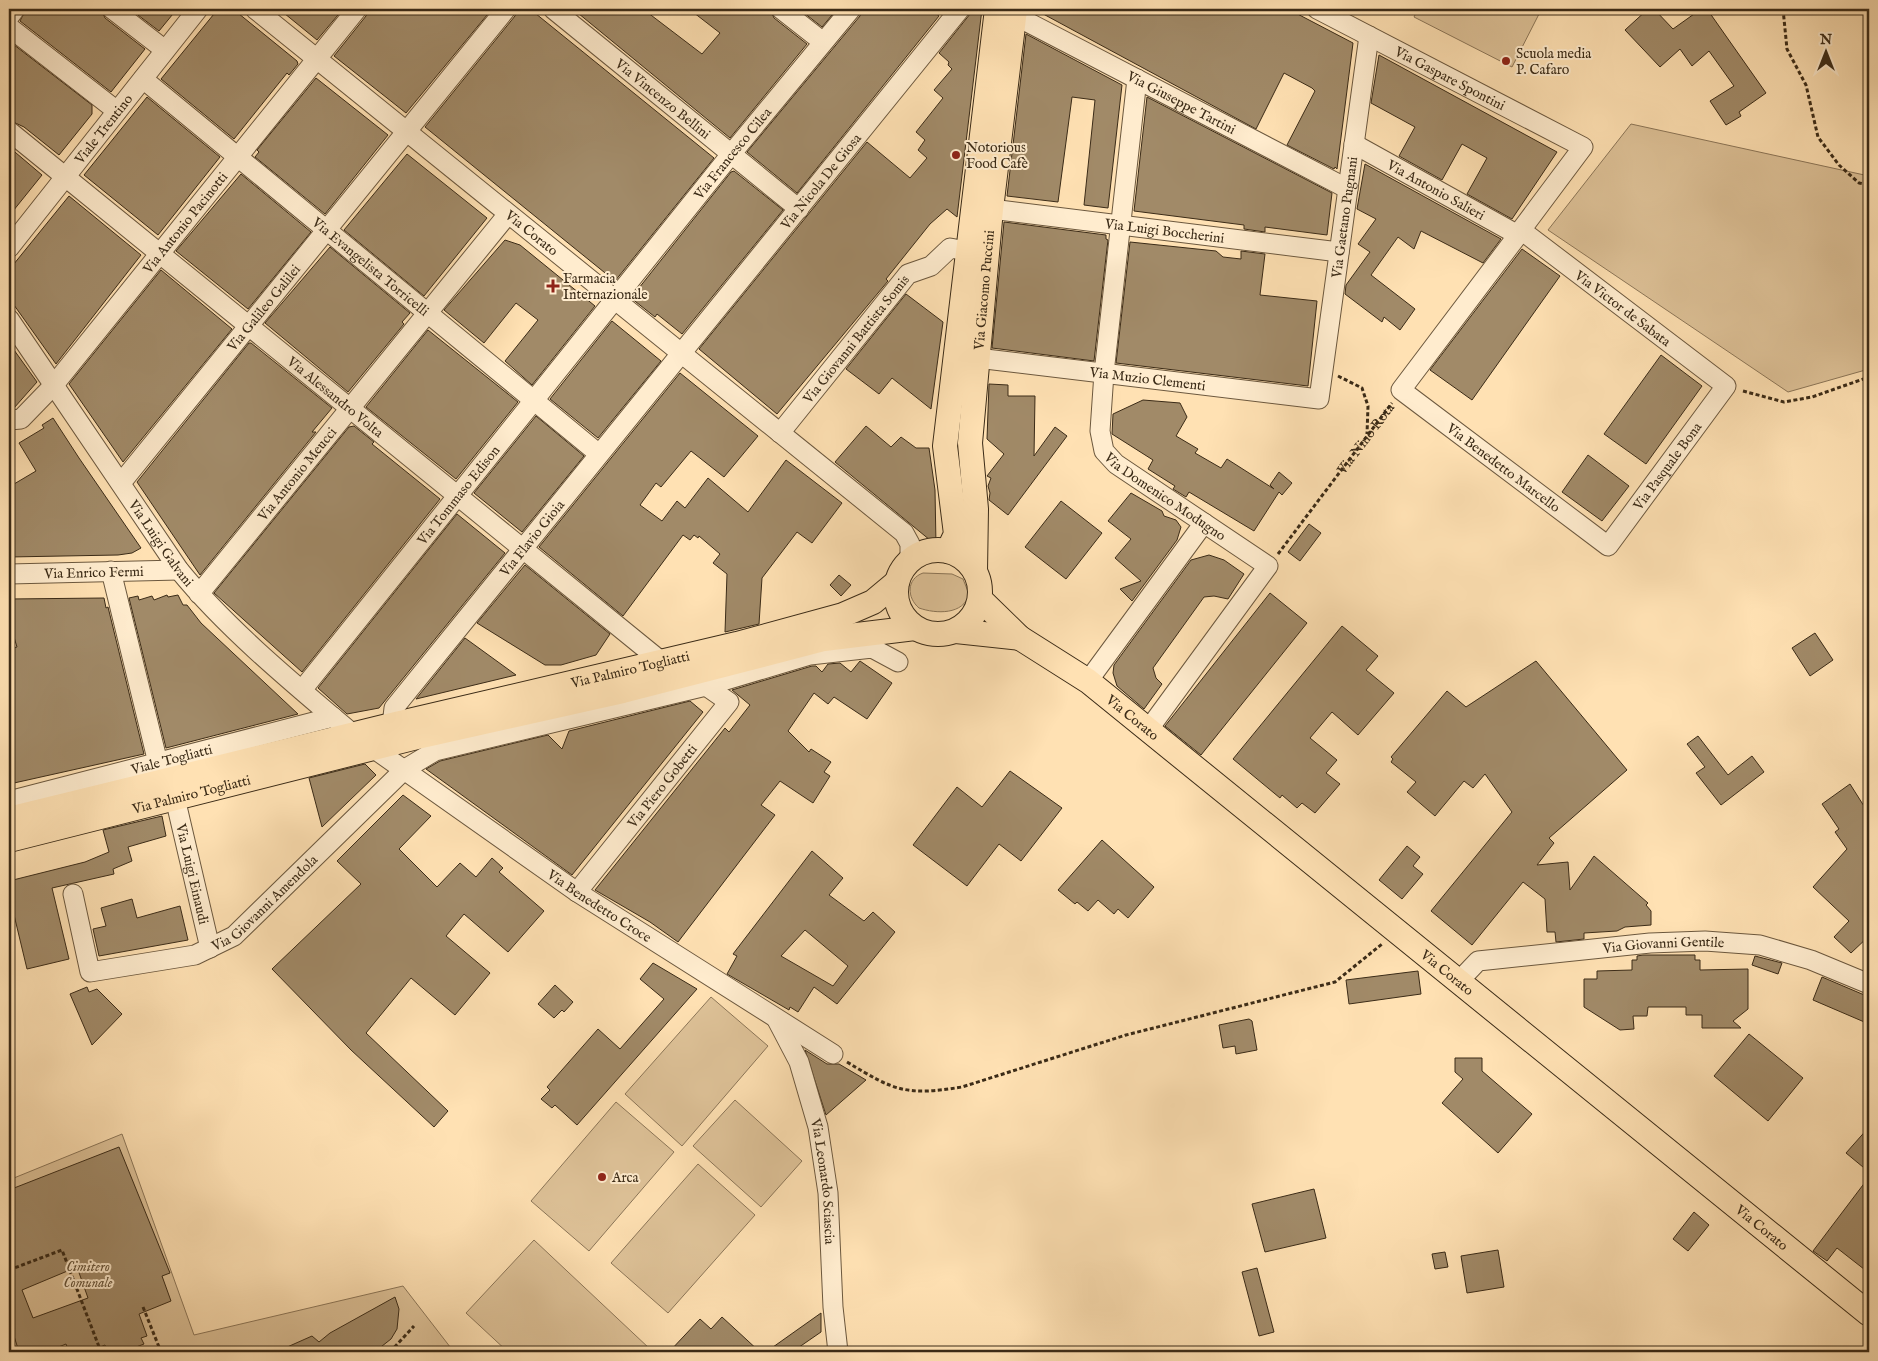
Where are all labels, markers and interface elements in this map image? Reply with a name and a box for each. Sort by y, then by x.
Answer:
north arrow [1800,28,1850,78]
text: N [1819,31,1832,49]
street label: Via Gaspare Spontini [1391,42,1508,115]
place label: Scuola media P. Cafaro [1516,45,1592,79]
street label: Via Vincenzo Bellini [610,55,714,144]
marker: Scuola media P. Cafaro [1500,55,1512,67]
street label: Via Giuseppe Tartini [1123,67,1239,139]
street label: Viale Trentino [70,91,137,169]
street label: Via Francesco Cilea [690,103,776,204]
street label: Via Nicola De Giosa [777,129,866,234]
place label: Notorious Food Cafè [966,139,1028,173]
marker: Notorious Food Cafè [950,149,962,161]
street label: Via Gaetano Pugnani [1328,155,1362,280]
street label: Via Antonio Salieri [1383,156,1488,225]
street label: Via Antonio Pacinotti [139,169,232,278]
street label: Via Corato [500,206,562,261]
street label: Via Evangelista Torricelli [307,213,433,321]
street label: Via Luigi Boccherini [1103,215,1226,248]
street label: Via Giacomo Puccini [970,229,999,352]
street label: Via Galileo Galilei [223,261,305,356]
street label: Via Victor de Sabata [1570,266,1675,351]
place label: Farmacia Internazionale [563,270,648,304]
street label: Via Giovanni Battista Somis [799,271,914,408]
marker: Farmacia Internazionale [547,280,559,292]
street label: Via Alessandro Volta [282,352,388,442]
street label: Via Muzio Clementi [1088,363,1207,395]
street label: Via Nino Rota [1333,399,1399,479]
street label: Via Pasquale Bona [1629,418,1707,515]
street label: Via Benedetto Marcello [1442,419,1564,517]
street label: Via Antonio Meucci [254,424,341,526]
street label: Via Tommaso Edison [413,442,505,550]
street label: Via Domenico Modugno [1099,448,1229,545]
street label: Via Luigi Galvani [124,496,197,591]
street label: Via Flavio Gioia [496,496,569,581]
street label: Via Enrico Fermi [43,563,144,583]
street label: Via Palmiro Togliatti [568,647,692,693]
street label: Via Corato [1101,691,1163,745]
street label: Viale Togliatti [128,741,215,779]
street label: Via Piero Gobetti [623,741,702,833]
street label: Via Palmiro Togliatti [129,771,253,819]
street label: Via Luigi Einaudi [171,821,212,927]
street label: Via Giovanni Amendola [208,851,323,956]
street label: Via Benedetto Croce [543,865,655,947]
street label: Via Giovanni Gentile [1601,933,1726,958]
street label: Via Corato [1416,946,1477,1000]
street label: Via Leonardo Sciascia [806,1116,838,1246]
place label: Arca [611,1169,640,1187]
marker: Arca [596,1171,608,1183]
street label: Via Corato [1730,1201,1792,1255]
park label: Cimitero Comunale [64,1258,113,1292]

